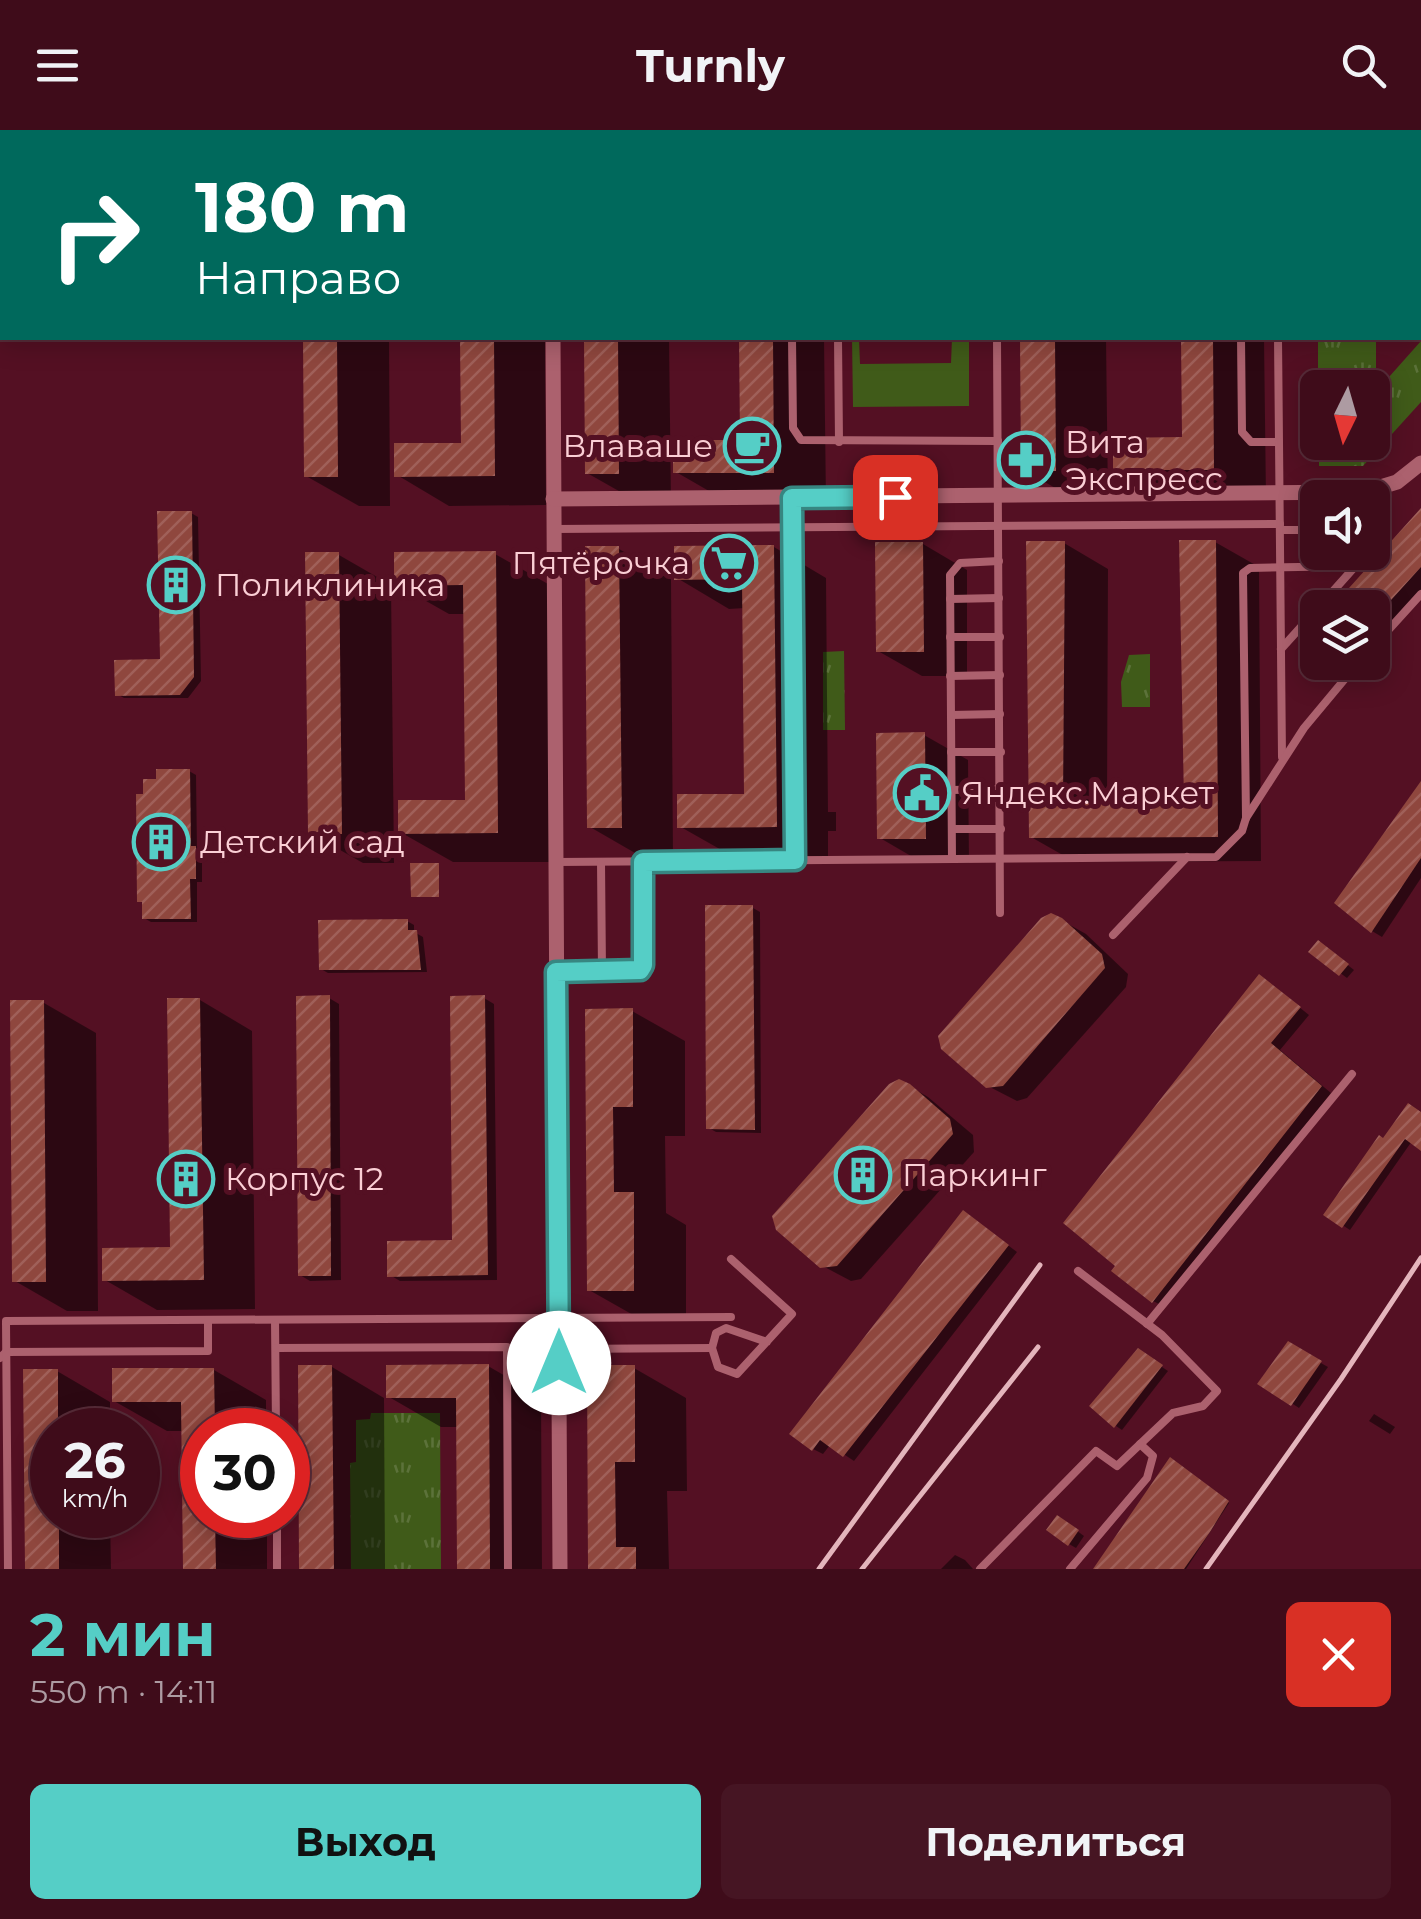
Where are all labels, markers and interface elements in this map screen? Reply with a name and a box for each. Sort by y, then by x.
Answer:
icon: menu [30,38,85,93]
text: Turnly [636,38,785,93]
icon: search [1336,38,1391,93]
text: 180 m [195,164,409,250]
icon: right [30,170,160,300]
text: Направо [195,250,401,305]
north arrow [1300,370,1390,460]
map controls [1300,370,1390,680]
cafe icon: Влаваше [722,416,782,476]
place label: Вита Экспресс [1065,422,1223,498]
place label: Влаваше [563,426,713,465]
pharmacy icon: Вита Экспресс [996,430,1056,490]
pin [853,455,938,540]
icon: arrive [868,470,923,525]
button: sound [1300,480,1390,570]
supermarket icon: Пятёрочка [699,533,759,593]
place label: Пятёрочка [512,543,690,582]
building icon: Поликлиника [146,555,206,615]
place label: Поликлиника [215,565,445,604]
button: layers [1300,590,1390,680]
public building icon: Яндекс.Маркет [892,763,952,823]
place label: Яндекс.Маркет [961,773,1215,812]
building icon: Детский сад [131,812,191,872]
place label: Детский сад [200,822,405,861]
building icon: Паркинг [833,1145,893,1205]
building icon: Корпус 12 [156,1149,216,1209]
place label: Паркинг [902,1155,1047,1194]
place label: Корпус 12 [225,1159,384,1198]
position arrow [507,1311,611,1415]
speed limit sign: 30 [180,1408,310,1538]
text: 26 [64,1430,126,1491]
text: km/h [62,1483,128,1513]
text: 2 мин [30,1598,216,1671]
button: close [1286,1602,1391,1707]
text: 550 m · 14:11 [30,1672,217,1711]
button: Выход [30,1784,701,1899]
button: Поделиться [721,1784,1391,1899]

